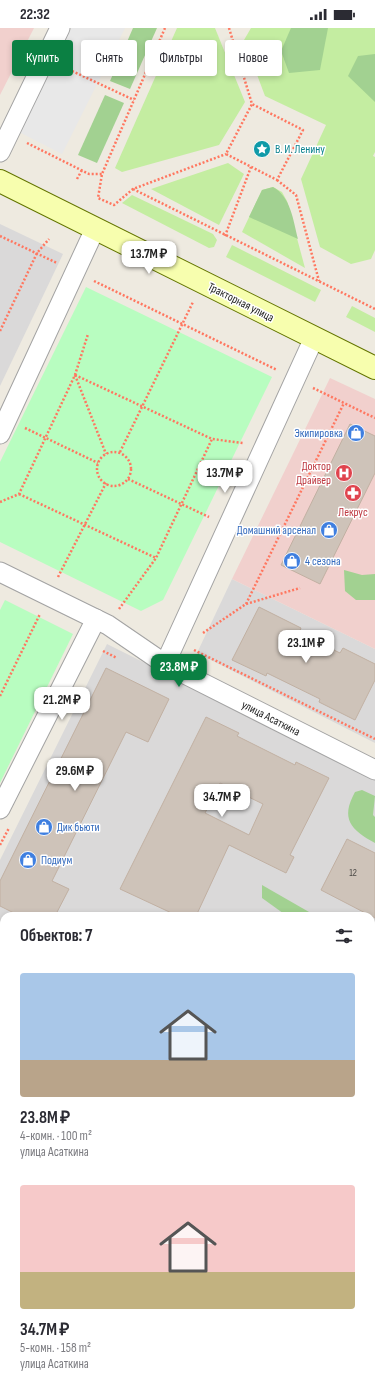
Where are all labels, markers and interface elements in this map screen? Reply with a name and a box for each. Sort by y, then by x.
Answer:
text: 22:32 [20,5,50,24]
chip: Купить [12,40,73,76]
chip: Снять [81,40,137,76]
chip: Фильтры [145,40,217,76]
chip: Новое [225,40,282,76]
place icon: В. И. Ленину [252,139,272,159]
place label: В. И. Ленину [275,142,325,157]
pin: 13.7M ₽ [112,241,186,275]
text: 13.7M ₽ [131,246,167,262]
street label: Тракторная улица [205,279,277,326]
shop icon: Экипировка [346,423,366,443]
place label: Экипировка [294,426,343,441]
place label: Доктор Драйвер [296,459,331,488]
pin: 13.7M ₽ [188,460,262,494]
hospital icon: Доктор Драйвер [334,463,354,483]
text: 13.7M ₽ [207,465,243,481]
pharmacy icon: Лекрус [343,483,363,503]
place label: Лекрус [338,505,368,520]
shop icon: Домашний арсенал [319,520,339,540]
place label: Домашний арсенал [237,523,316,538]
shop icon: 4 сезона [282,551,302,571]
place label: 4 сезона [305,554,341,569]
pin: 23.1M ₽ [269,630,343,664]
text: 23.1M ₽ [287,635,325,651]
pin: 23.8M ₽ [142,654,216,688]
text: 23.8M ₽ [160,659,198,675]
pin: 21.2M ₽ [25,687,99,721]
text: 21.2M ₽ [43,692,81,708]
street label: улица Асаткина [239,697,303,740]
pin: 29.6M ₽ [38,758,112,792]
text: 29.6M ₽ [56,763,94,779]
pin: 34.7M ₽ [185,784,259,818]
text: 34.7M ₽ [203,789,241,805]
shop icon: Дик бьюти [34,817,54,837]
place label: Дик бьюти [57,820,100,835]
shop icon: Подиум [18,850,38,870]
place label: Подиум [41,853,72,868]
house number: 12 [349,867,357,879]
icon: filters [333,925,355,947]
text: Объектов: 7 [20,926,92,946]
icon: home [152,999,224,1071]
text: 23.8M ₽ [20,1108,70,1128]
text: 4-комн. · 100 m² [20,1128,92,1144]
text: улица Асаткина [20,1144,89,1160]
icon: home [152,1211,224,1283]
text: 34.7M ₽ [20,1320,69,1340]
text: 5-комн. · 158 m² [20,1340,91,1356]
text: улица Асаткина [20,1356,89,1372]

